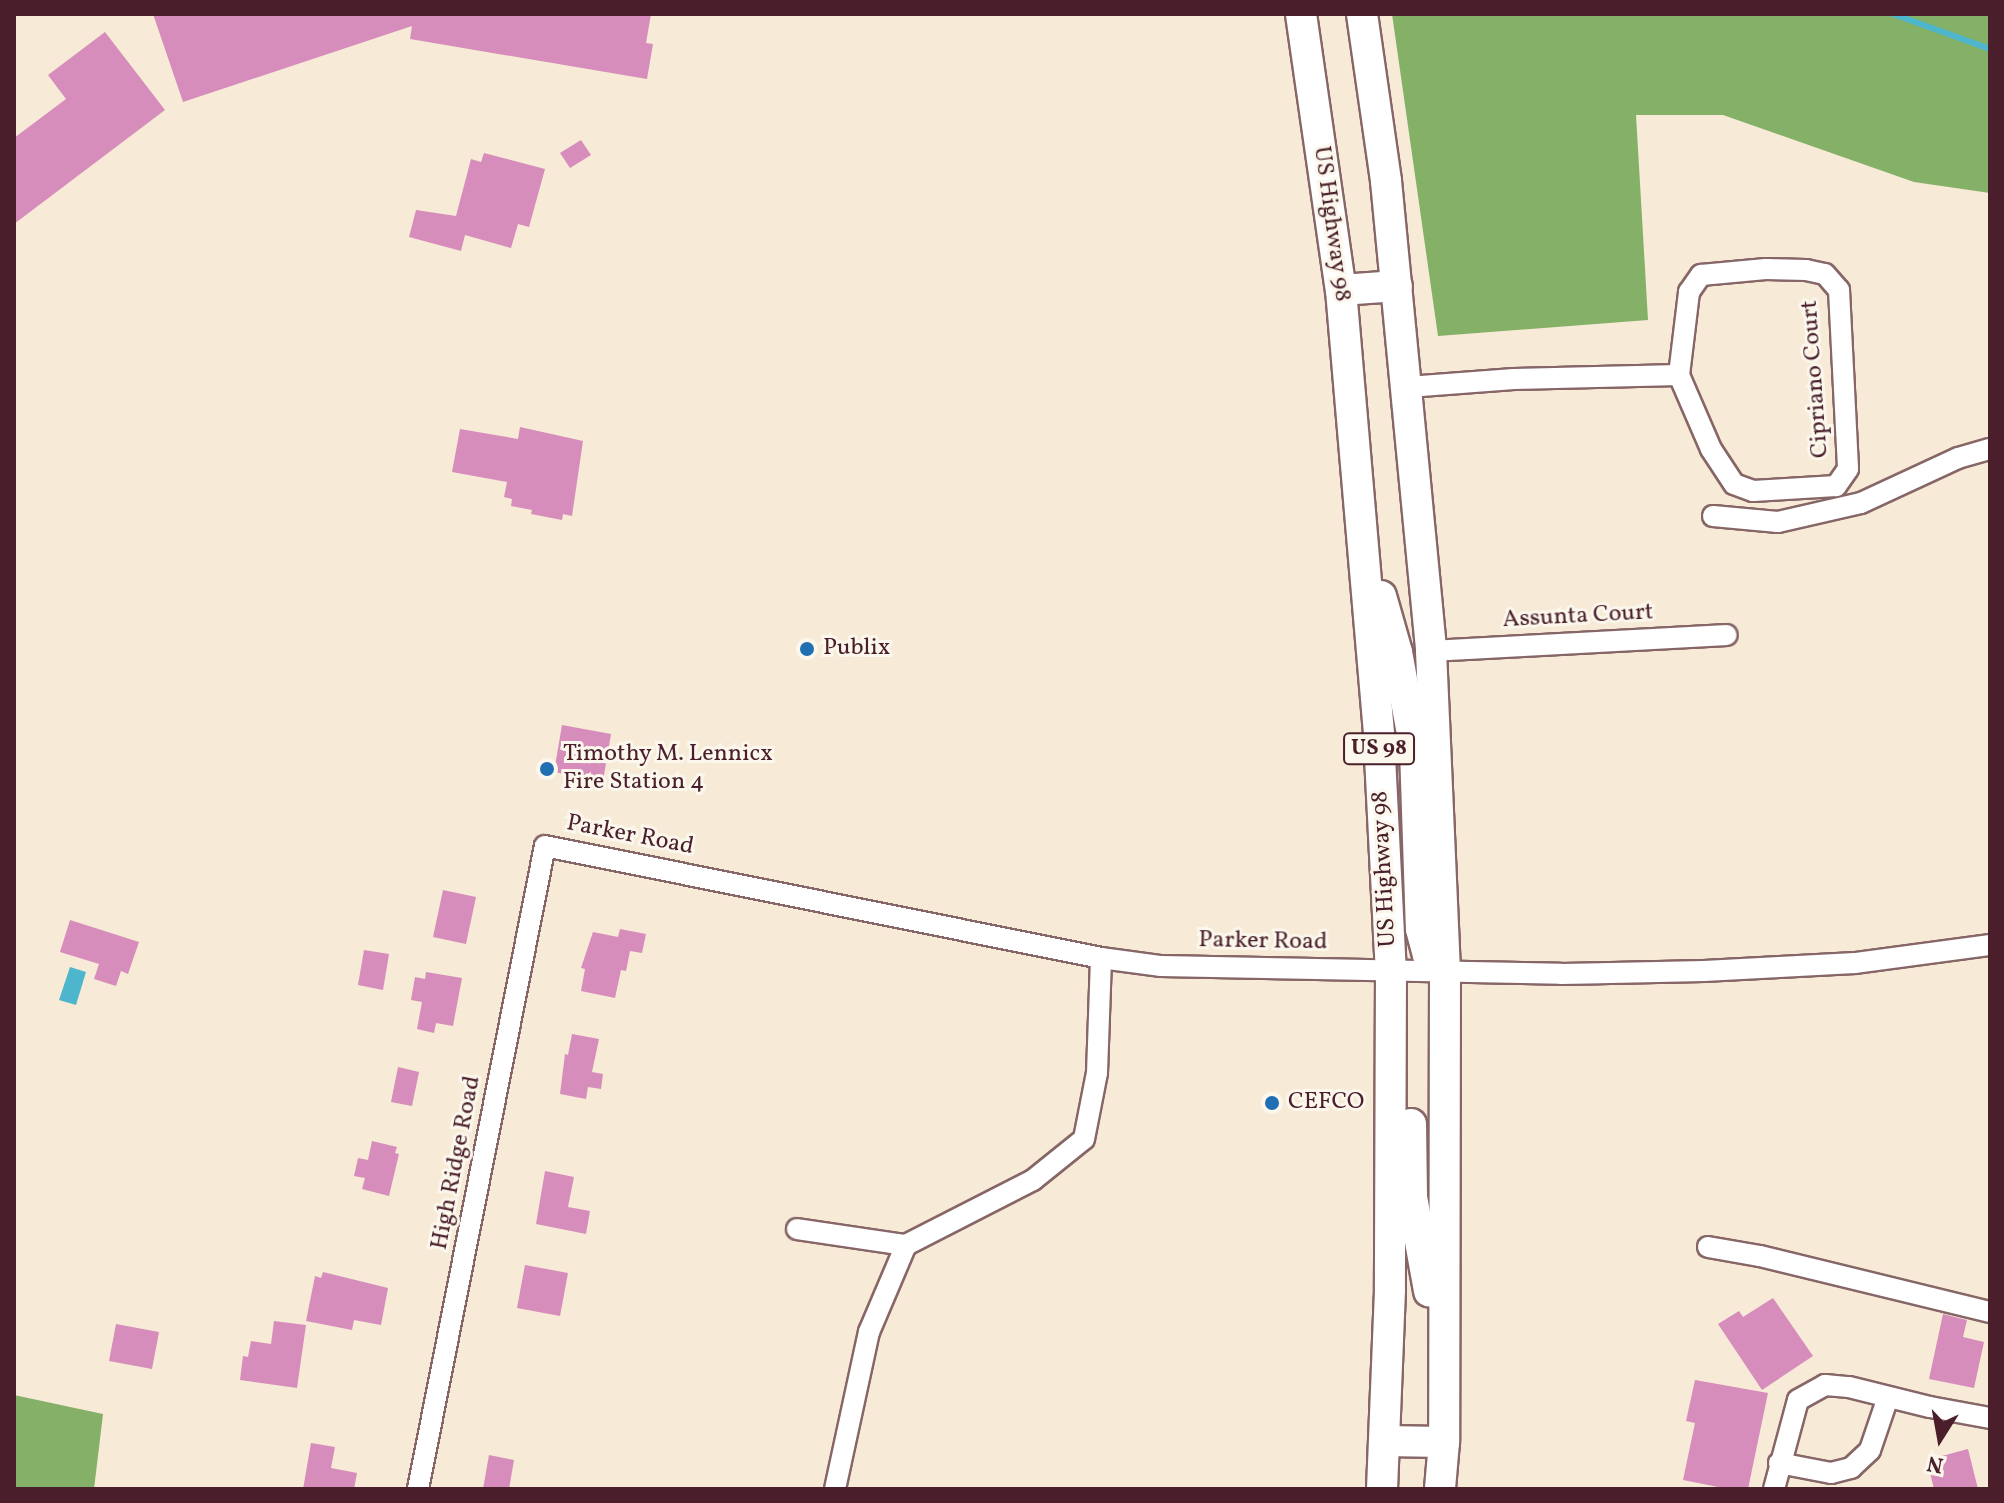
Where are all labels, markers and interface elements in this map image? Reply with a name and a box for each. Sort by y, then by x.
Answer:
street label: US Highway 98 [1306,144,1356,304]
street label: Cipriano Court [1796,299,1836,459]
street label: Assunta Court [1502,599,1654,635]
place label: Publix [823,635,890,663]
marker: Publix [798,640,816,658]
road number: US 98 [1343,731,1415,767]
place label: Timothy M. Lennicx Fire Station 4 [563,741,773,797]
marker: Timothy M. Lennicx Fire Station 4 [538,760,556,778]
street label: US Highway 98 [1367,790,1403,948]
street label: Parker Road [564,810,696,862]
street label: Parker Road [1198,926,1328,958]
street label: High Ridge Road [426,1074,488,1252]
place label: CEFCO [1288,1089,1364,1117]
marker: CEFCO [1263,1094,1281,1112]
north arrow [1900,1399,1980,1479]
text: N [1925,1446,1946,1480]

